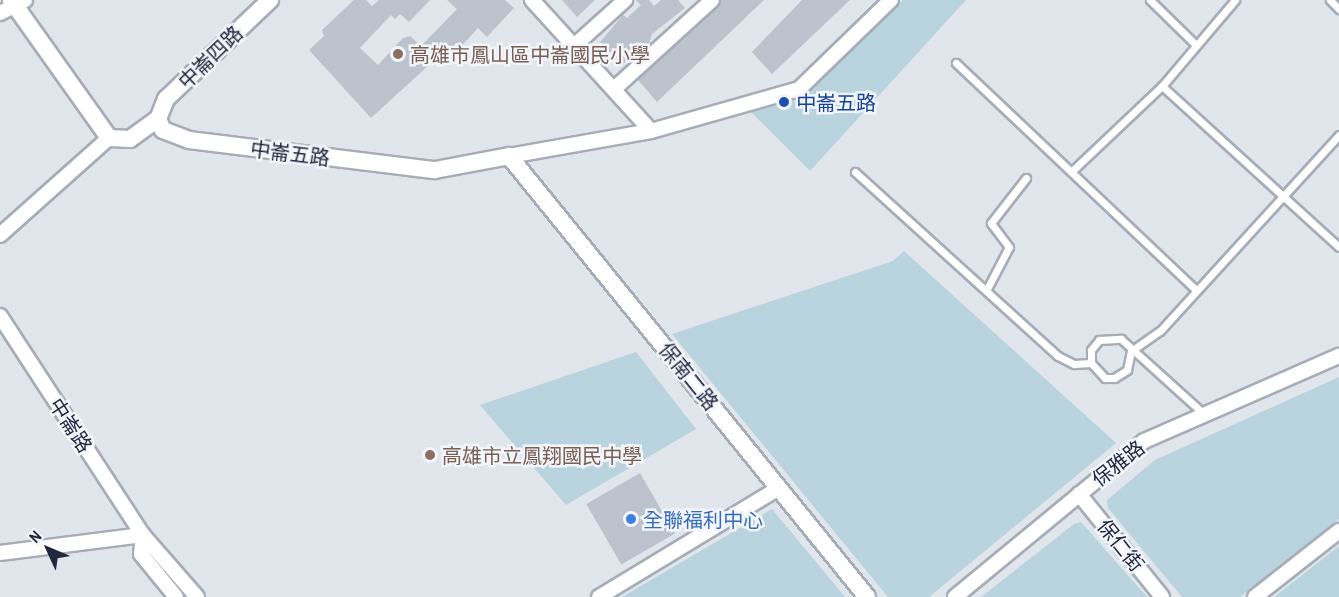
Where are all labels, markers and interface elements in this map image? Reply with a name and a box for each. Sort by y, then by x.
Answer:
street label: 中崙四路 [173,21,247,93]
place label: 高雄市鳳山區中崙國民小學 [410,42,650,66]
marker: 高雄市鳳山區中崙國民小學 [391,47,405,61]
place label: 中崙五路 [796,90,876,114]
marker: 中崙五路 [777,95,791,109]
street label: 中崙五路 [249,136,331,170]
street label: 保南二路 [655,337,723,415]
street label: 中崙路 [45,393,97,457]
street label: 保雅路 [1087,435,1149,491]
place label: 高雄市立鳳翔國民中學 [442,443,642,467]
marker: 高雄市立鳳翔國民中學 [423,448,437,462]
place label: 全聯福利中心 [643,507,763,531]
marker: 全聯福利中心 [624,512,638,526]
street label: 保仁街 [1093,514,1149,576]
north arrow [18,519,78,579]
text: N [24,525,46,548]

